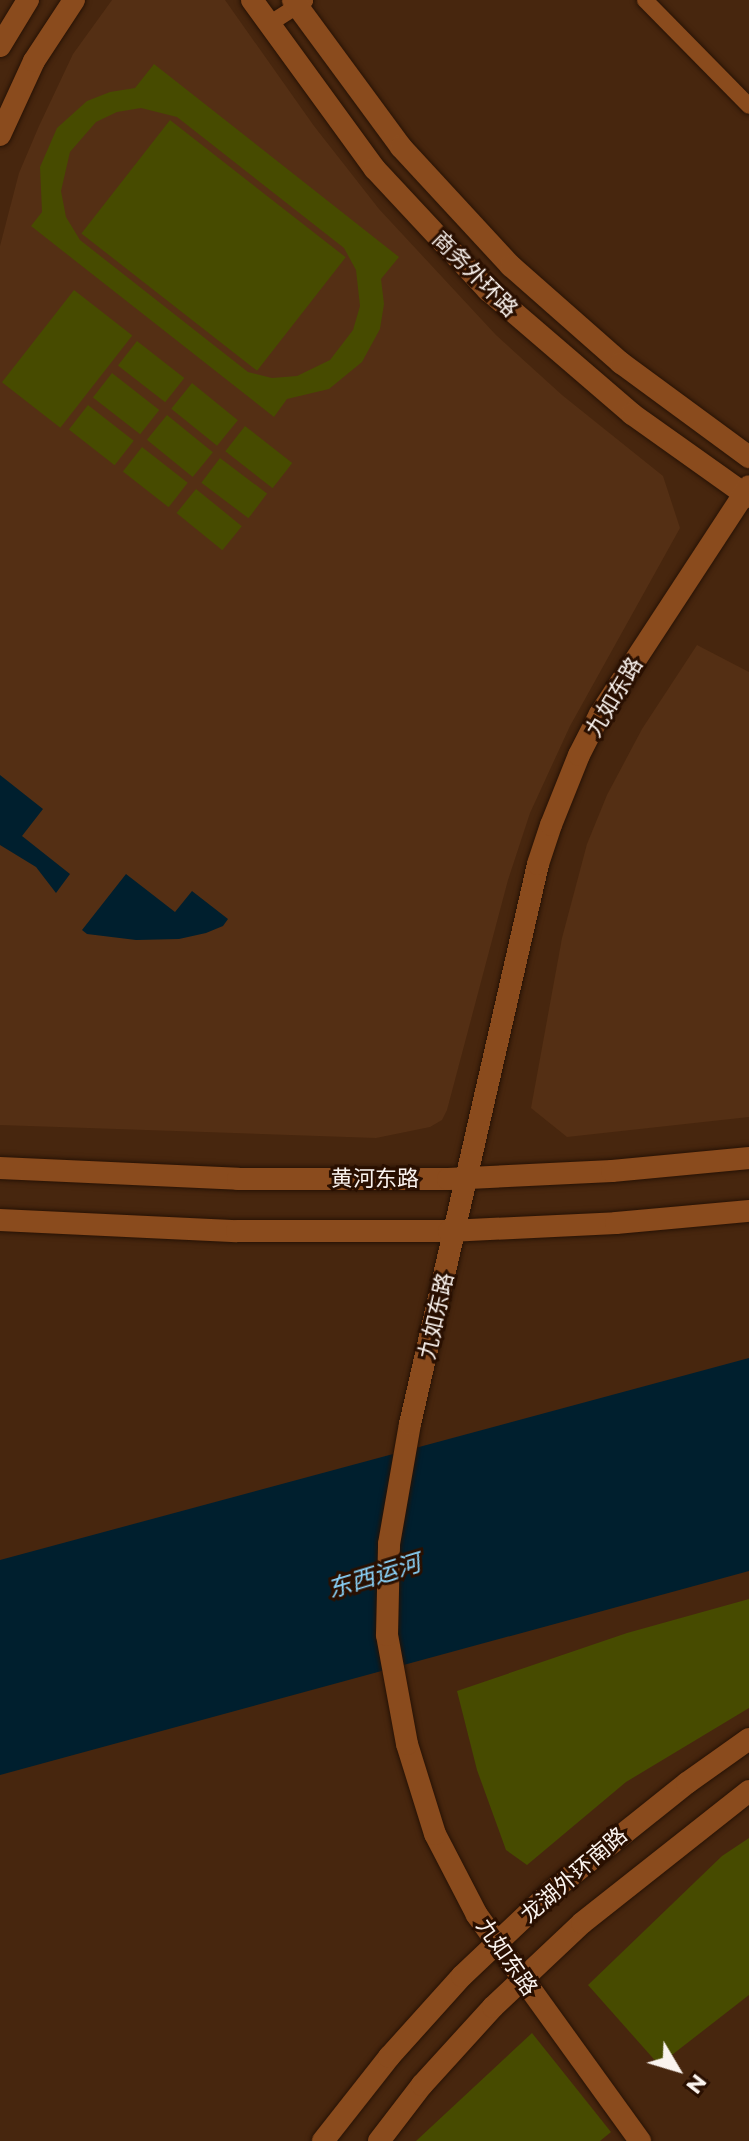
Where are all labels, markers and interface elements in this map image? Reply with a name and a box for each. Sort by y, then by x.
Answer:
street label: 商务外环路 [427,226,523,322]
street label: 九如东路 [580,652,648,742]
street label: 黄河东路 [331,1166,419,1192]
street label: 九如东路 [413,1270,459,1362]
water label: 东西运河 [324,1548,424,1604]
street label: 龙湖外环南路 [516,1822,632,1928]
street label: 九如东路 [471,1913,543,2001]
north arrow [637,2029,717,2109]
text: N [680,2069,712,2099]

